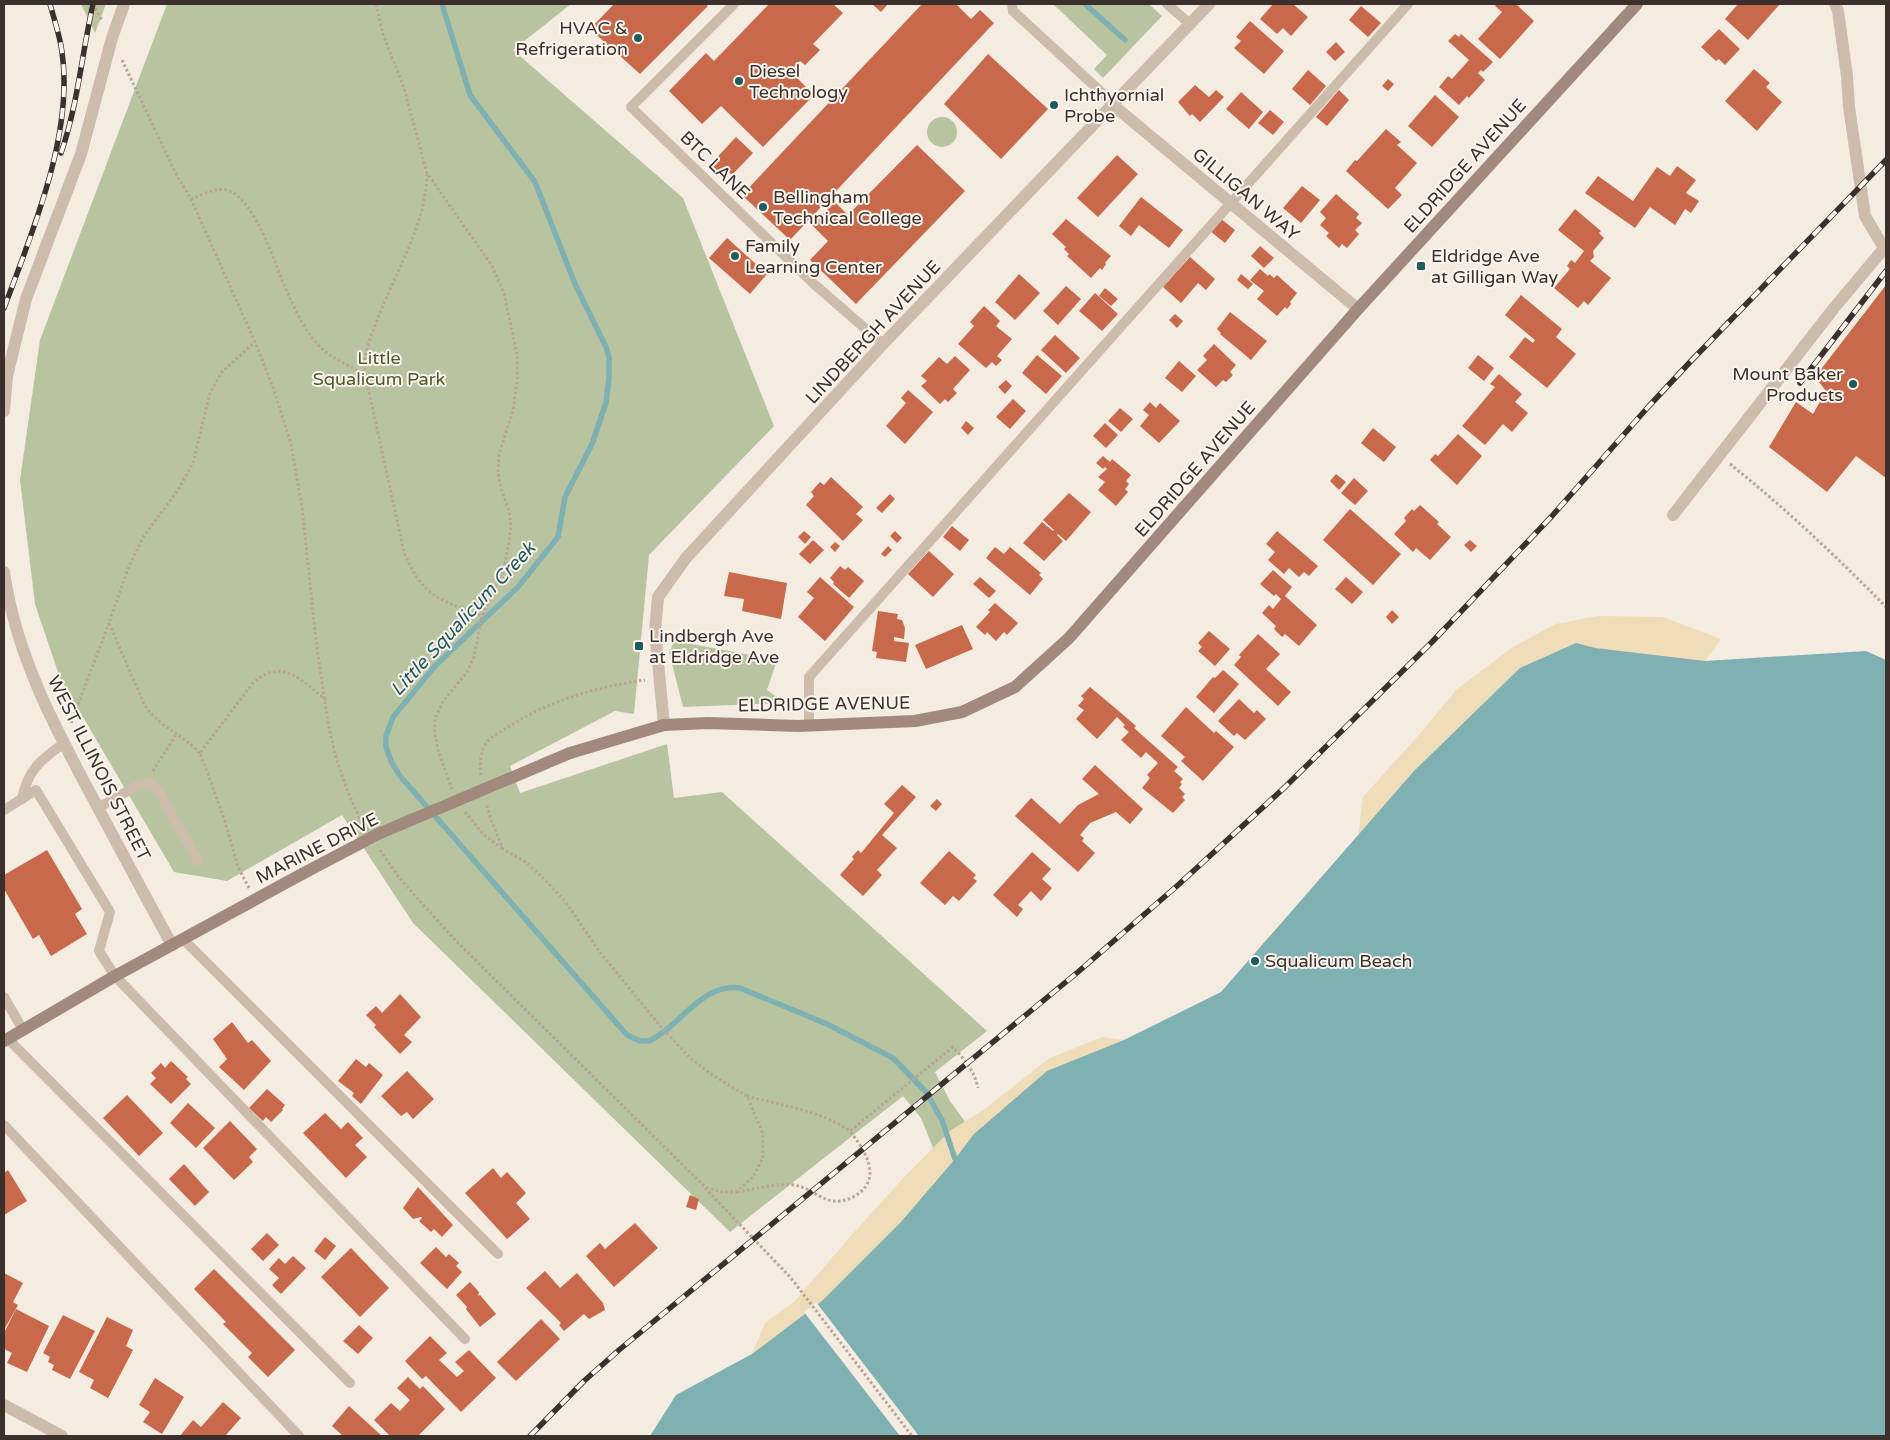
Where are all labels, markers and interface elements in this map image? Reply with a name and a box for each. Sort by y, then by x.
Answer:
place label: HVAC & Refrigeration [515,17,628,60]
marker: HVAC & Refrigeration [632,32,644,44]
place label: Diesel Technology [749,60,848,103]
marker: Diesel Technology [733,75,745,87]
place label: Ichthyornial Probe [1064,84,1164,127]
street label: ELDRIDGE AVENUE [1399,94,1531,238]
marker: Ichthyornial Probe [1048,99,1060,111]
street label: BTC LANE [675,126,755,204]
street label: GILLIGAN WAY [1188,143,1304,245]
place label: Bellingham Technical College [773,186,922,229]
marker: Bellingham Technical College [757,201,769,213]
place label: Family Learning Center [745,235,882,278]
place label: Eldridge Ave at Gilligan Way [1431,245,1559,288]
marker: Family Learning Center [729,250,741,262]
street label: LINDBERGH AVENUE [801,256,945,408]
marker: Eldridge Ave at Gilligan Way [1415,260,1427,272]
park label: Little Squalicum Park [313,347,446,390]
place label: Mount Baker Products [1732,363,1843,406]
marker: Mount Baker Products [1847,378,1859,390]
street label: ELDRIDGE AVENUE [1130,397,1260,541]
water label: Little Squalicum Creek [386,536,541,700]
place label: Lindbergh Ave at Eldridge Ave [649,625,779,668]
marker: Lindbergh Ave at Eldridge Ave [633,640,645,652]
street label: WEST ILLINOIS STREET [43,672,155,864]
street label: ELDRIDGE AVENUE [737,691,911,717]
street label: MARINE DRIVE [252,808,382,888]
place label: Squalicum Beach [1265,950,1413,972]
marker: Squalicum Beach [1249,955,1261,967]

